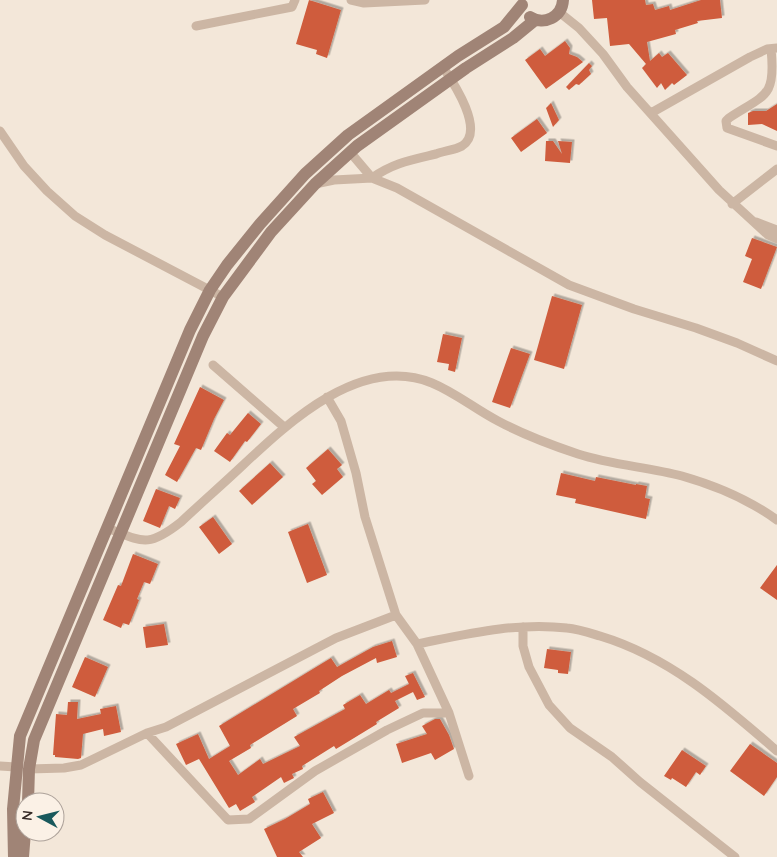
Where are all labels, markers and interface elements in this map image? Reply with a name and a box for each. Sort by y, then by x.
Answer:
north arrow [15,792,65,842]
text: N [18,809,37,822]

